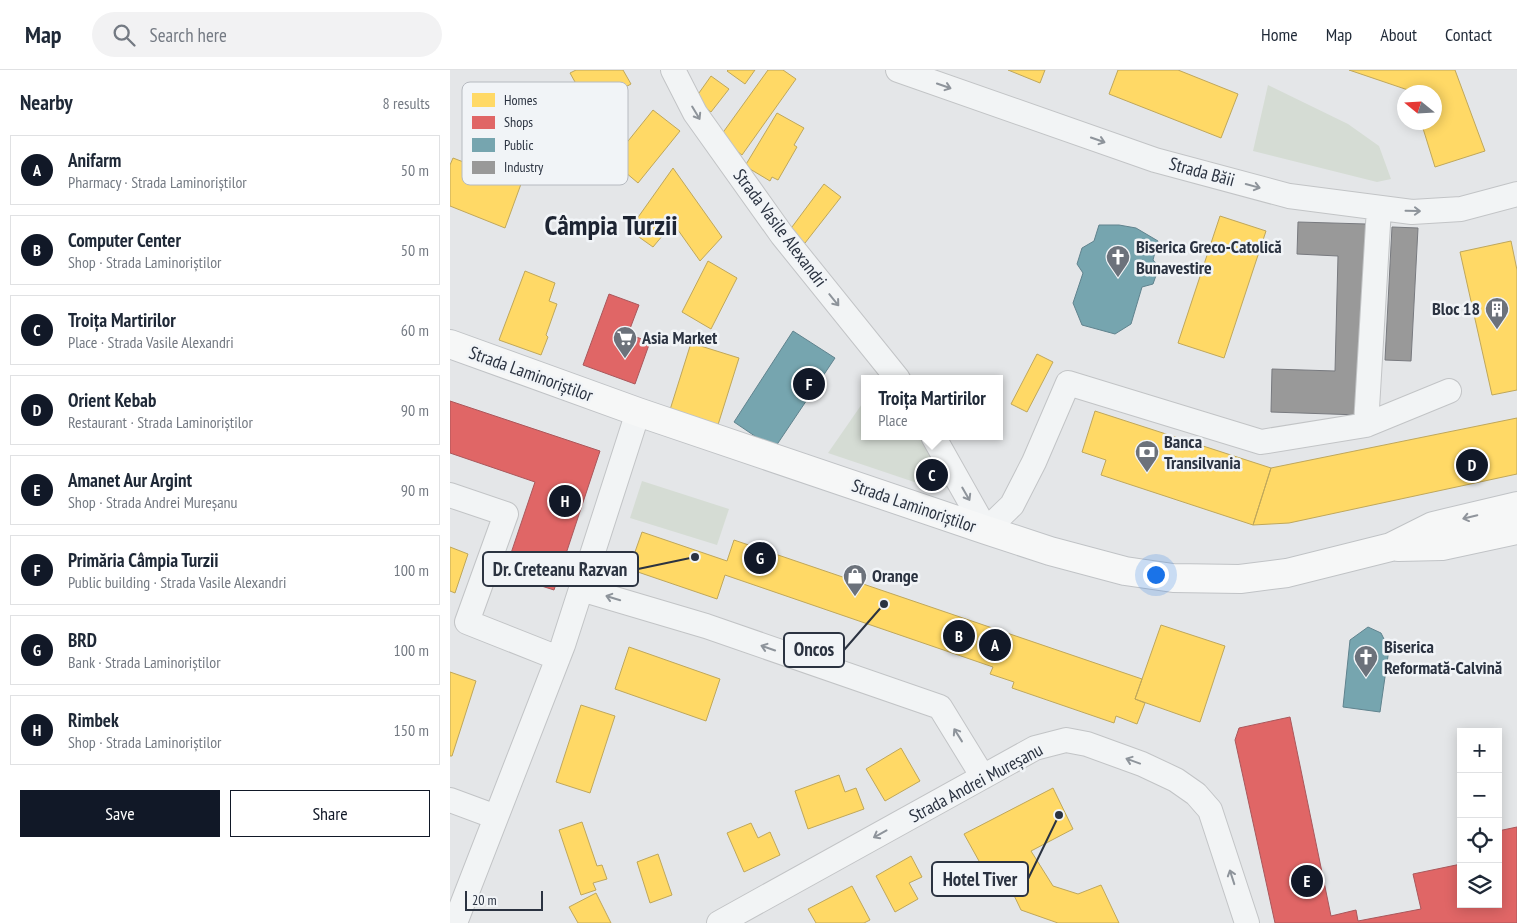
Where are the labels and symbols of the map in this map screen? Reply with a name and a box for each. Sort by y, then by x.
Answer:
legend [462,82,628,185]
one-way arrow [936,82,952,91]
north arrow [1397,85,1442,130]
text: Homes [504,91,537,109]
one-way arrow [691,106,701,120]
text: Shops [504,113,533,131]
text: Public [504,136,533,154]
one-way arrow [1089,136,1105,145]
street label: Strada Băii [1167,152,1238,191]
text: Industry [504,158,544,176]
street label: Strada Vasile Alexandri [729,164,832,291]
one-way arrow [1245,182,1261,191]
district label: Câmpia Turzii [544,206,678,243]
one-way arrow [1405,206,1421,216]
place label: Biserica Greco-Catolică Bunavestire [1136,235,1282,279]
church icon: Biserica Greco-Catolică Bunavestire [1105,244,1131,278]
one-way arrow [829,293,840,306]
building icon: Bloc 18 [1484,296,1510,330]
place label: Bloc 18 [1432,297,1480,320]
supermarket icon: Asia Market [612,325,638,359]
place label: Asia Market [641,326,718,349]
street label: Strada Laminoriștilor [466,340,596,407]
pin: F [793,365,825,403]
place label: Banca Transilvania [1164,430,1241,474]
bank icon: Banca Transilvania [1134,439,1160,473]
pin: D [1456,446,1488,484]
pin: C [916,456,948,494]
street label: Strada Laminoriștilor [849,473,979,538]
pin: H [549,482,581,520]
one-way arrow [961,486,971,501]
one-way arrow [1462,513,1478,522]
pin: G [744,539,776,577]
callout: Dr. Creteanu Razvan [483,552,638,586]
text: Dr. Creteanu Razvan [493,557,627,581]
your location [1143,562,1169,588]
shop icon: Orange [842,563,868,597]
place label: Orange [872,564,919,587]
one-way arrow [606,593,622,603]
pin: B [943,617,975,655]
pin: A [979,626,1011,664]
callout: Oncos [784,633,844,667]
place label: Biserica Reformată-Calvină [1384,635,1502,679]
text: Oncos [794,637,835,661]
one-way arrow [761,643,776,652]
church icon: Biserica Reformată-Calvină [1353,644,1379,678]
one-way arrow [952,729,962,743]
street label: Strada Andrei Mureșanu [905,738,1047,827]
one-way arrow [1126,756,1142,765]
one-way arrow [872,829,887,839]
callout: Hotel Tiver [932,862,1028,896]
pin: E [1291,862,1323,900]
text: Hotel Tiver [943,867,1018,891]
one-way arrow [1226,869,1236,885]
scale bar [465,888,542,911]

